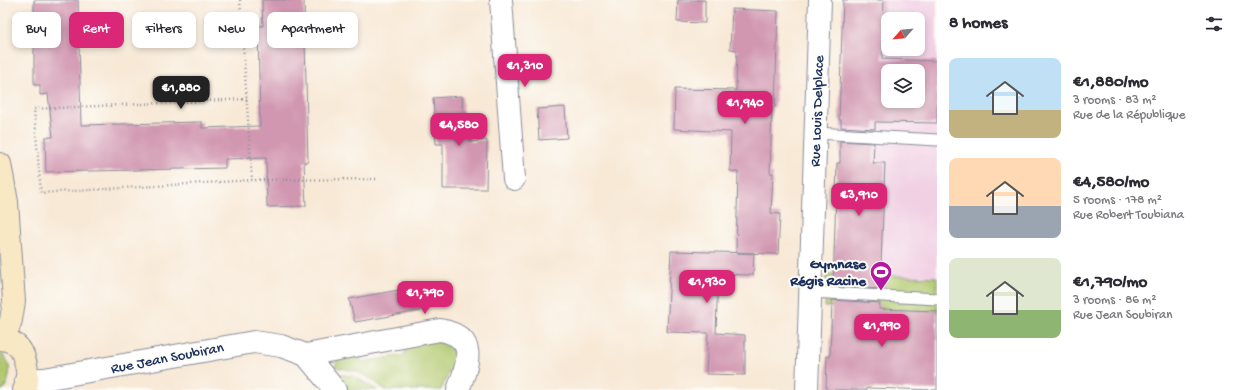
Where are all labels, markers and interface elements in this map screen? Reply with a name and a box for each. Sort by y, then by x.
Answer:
chip: Buy [12,12,61,48]
chip: Rent [69,12,124,48]
chip: Filters [132,12,196,48]
chip: New [204,12,259,48]
chip: Apartment [267,12,358,48]
north arrow [881,12,925,56]
map controls [881,12,925,108]
icon: filters [1203,13,1225,35]
text: 8 homes [949,14,1007,34]
pin: €1,310 [492,54,558,88]
street label: Rue Louis Delplace [807,55,829,167]
text: €1,310 [507,59,543,74]
button: layers [881,64,925,108]
text: €1,880/mo [1073,73,1149,93]
icon: home [981,74,1029,122]
pin: €1,880 [148,76,214,110]
text: €1,880 [162,81,200,96]
pin: €1,940 [712,91,778,125]
text: 3 rooms · 83 m² [1073,93,1157,108]
text: €1,940 [726,96,764,111]
text: Rue de la République [1073,108,1185,123]
pin: €4,580 [426,113,492,147]
text: €4,580 [439,118,479,133]
text: €4,580/mo [1073,173,1149,193]
icon: home [981,174,1029,222]
pin: €3,910 [826,183,892,217]
text: €3,910 [840,188,878,203]
text: 5 rooms · 178 m² [1073,193,1162,208]
text: Rue Robert Toubiana [1073,208,1184,223]
place label: Gymnase Régis Racine [789,256,867,291]
sports icon: Gymnase Régis Racine [868,259,894,292]
pin: €1,930 [674,270,740,304]
text: €1,790/mo [1073,273,1147,293]
icon: home [981,274,1029,322]
text: €1,930 [688,275,726,290]
pin: €1,790 [392,281,458,315]
text: €1,790 [406,286,444,301]
text: 3 rooms · 86 m² [1073,293,1156,308]
text: Rue Jean Soubiran [1073,308,1172,323]
pin: €1,990 [849,314,915,348]
text: €1,990 [863,319,901,334]
street label: Rue Jean Soubiran [109,339,225,379]

